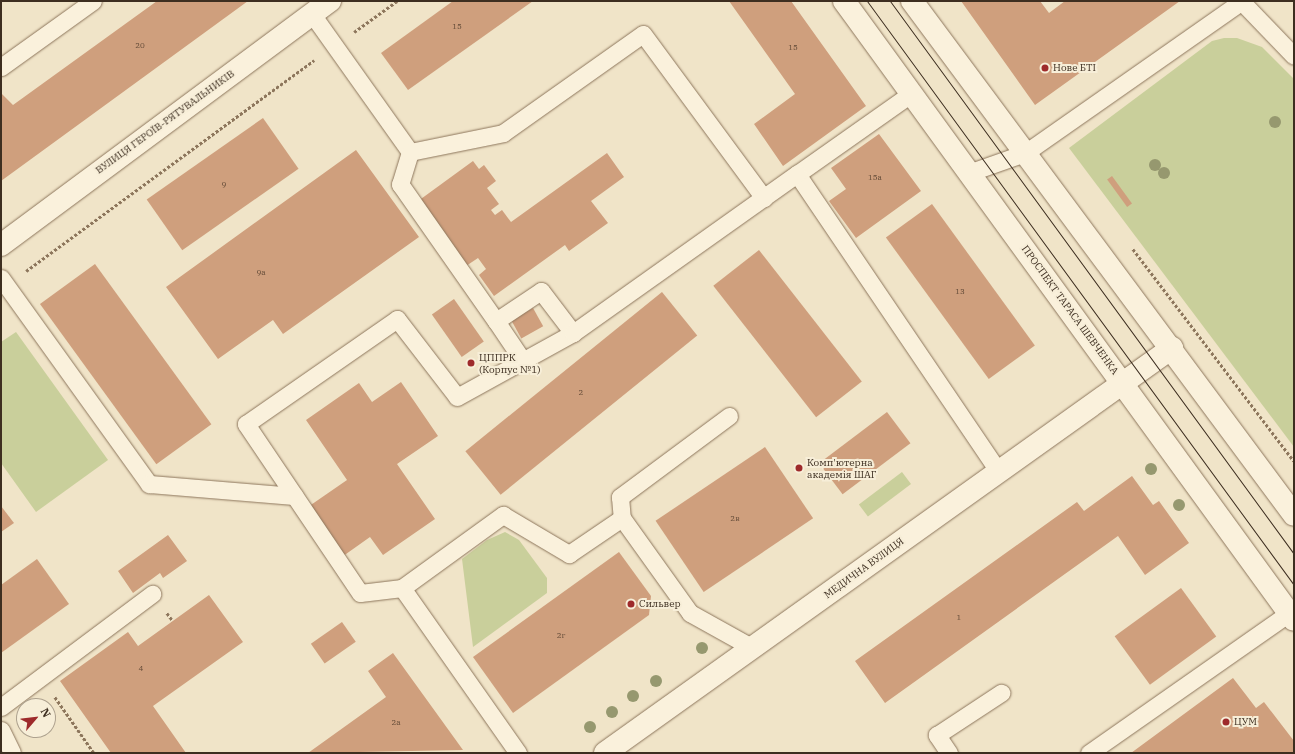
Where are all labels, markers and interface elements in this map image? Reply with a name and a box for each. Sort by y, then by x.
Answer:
house number: 15 [452,22,462,32]
house number: 20 [135,41,145,51]
house number: 15 [788,43,798,53]
place label: Нове БТІ [1053,62,1096,74]
marker: Нове БТІ [1040,63,1050,73]
street label: ВУЛИЦЯ ГЕРОЇВ-РЯТУВАЛЬНИКІВ [93,68,237,176]
house number: 15а [868,173,882,183]
house number: 9 [222,180,226,190]
street label: ПРОСПЕКТ ТАРАСА ШЕВЧЕНКА [1019,243,1121,377]
house number: 9а [256,268,266,278]
house number: 13 [955,287,965,297]
place label: ЦППРК (Корпус №1) [479,351,540,374]
marker: ЦППРК (Корпус №1) [466,358,476,368]
house number: 2 [579,388,583,398]
place label: Комп'ютерна академія ШАГ [807,456,876,480]
marker: Комп'ютерна академія ШАГ [794,463,804,473]
house number: 2в [730,514,740,524]
street label: МЕДИЧНА ВУЛИЦЯ [822,535,906,601]
place label: Сильвер [639,598,681,610]
marker: Сильвер [626,599,636,609]
house number: 1 [957,613,961,623]
house number: 2г [557,631,565,641]
house number: 4 [139,664,143,674]
north arrow [16,698,56,738]
text: N [37,706,54,720]
place label: ЦУМ [1234,716,1257,728]
marker: ЦУМ [1221,717,1231,727]
house number: 2а [391,718,401,728]

